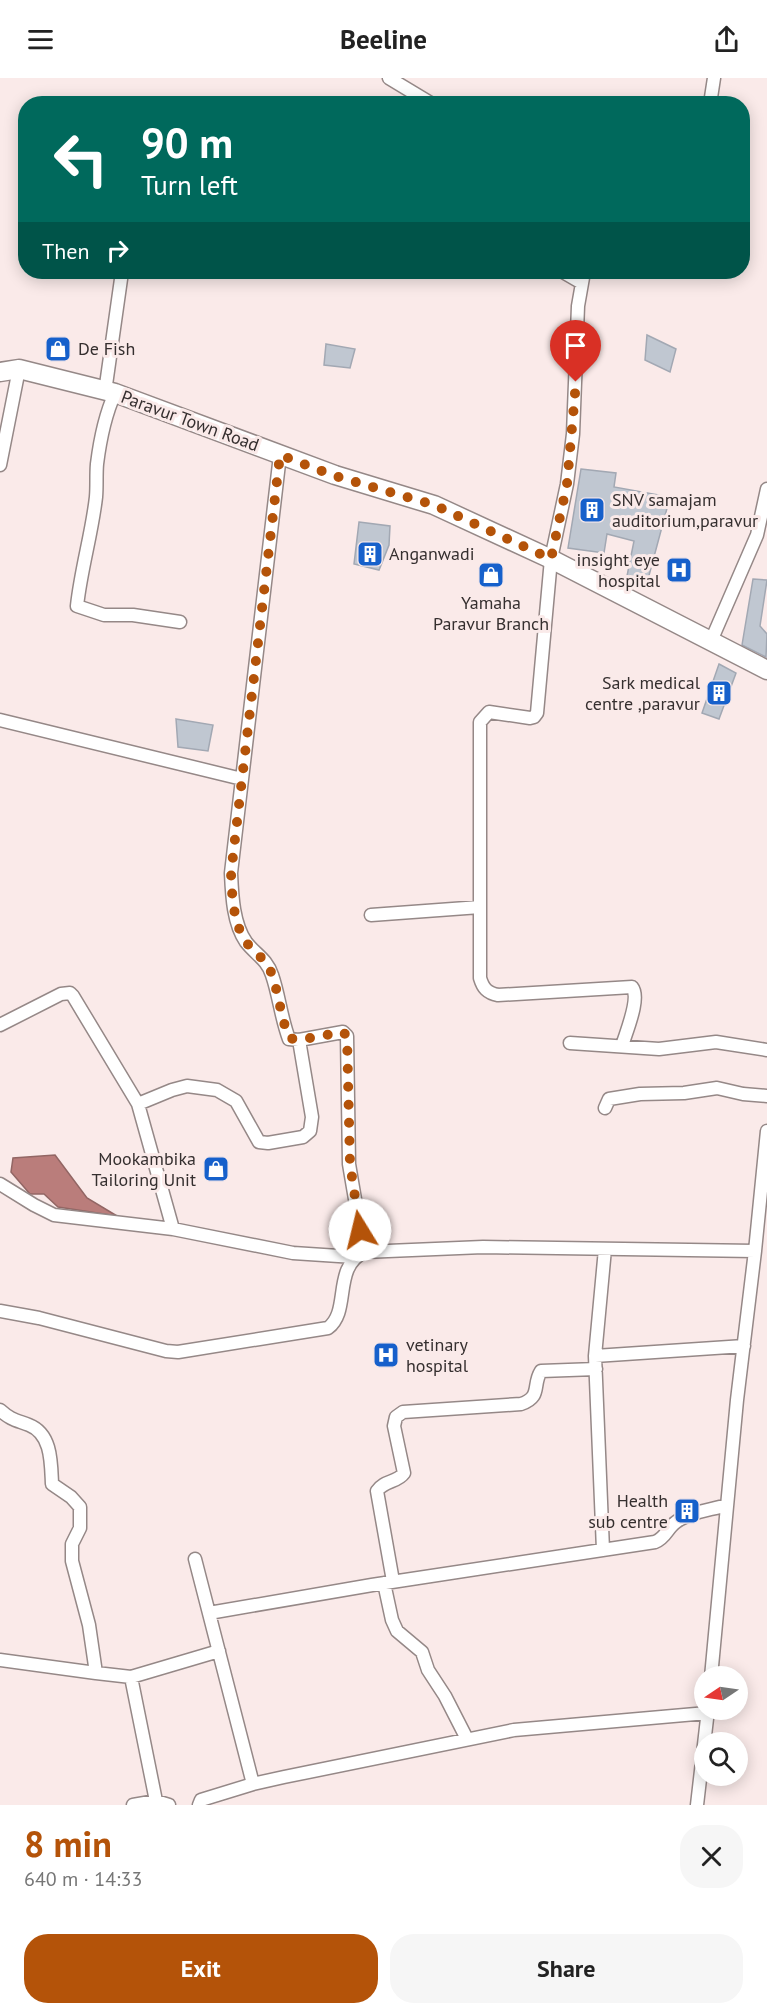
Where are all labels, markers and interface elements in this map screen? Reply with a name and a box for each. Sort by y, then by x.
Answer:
text: Beeline [340,22,427,56]
icon: menu [24,23,57,56]
icon: share [710,23,743,56]
text: 90 m [141,115,233,170]
icon: left [42,120,120,198]
text: Turn left [141,168,238,202]
icon: right [101,234,134,267]
text: Then [42,237,89,265]
pin [550,320,601,382]
icon: arrive [559,329,592,362]
shop icon: De Fish [43,334,73,364]
place label: De Fish [78,337,135,360]
street label: Paravur Town Road [118,385,262,456]
place label: SNV samajam auditorium,paravur [612,488,758,532]
building icon: SNV samajam auditorium,paravur [577,495,607,525]
building icon: Anganwadi [355,539,385,569]
place label: Anganwadi [389,542,474,565]
place label: insight eye hospital [576,548,661,592]
hospital icon: insight eye hospital [664,555,694,585]
shop icon: Yamaha Paravur Branch [476,560,506,590]
place label: Yamaha Paravur Branch [433,591,549,635]
place label: Sark medical centre ,paravur [585,671,701,715]
building icon: Sark medical centre ,paravur [704,678,734,708]
place label: Mookambika Tailoring Unit [91,1147,196,1191]
shop icon: Mookambika Tailoring Unit [201,1154,231,1184]
position arrow [328,1198,392,1262]
place label: vetinary hospital [406,1333,469,1377]
hospital icon: vetinary hospital [371,1340,401,1370]
place label: Health sub centre [588,1489,668,1533]
building icon: Health sub centre [672,1496,702,1526]
north arrow [694,1666,748,1720]
map controls [694,1666,748,1786]
button: search [694,1732,748,1786]
text: 8 min [24,1820,112,1867]
button: close [680,1825,743,1888]
text: 640 m · 14:33 [24,1866,142,1892]
button: Exit [24,1934,378,2003]
button: Share [390,1934,743,2003]

